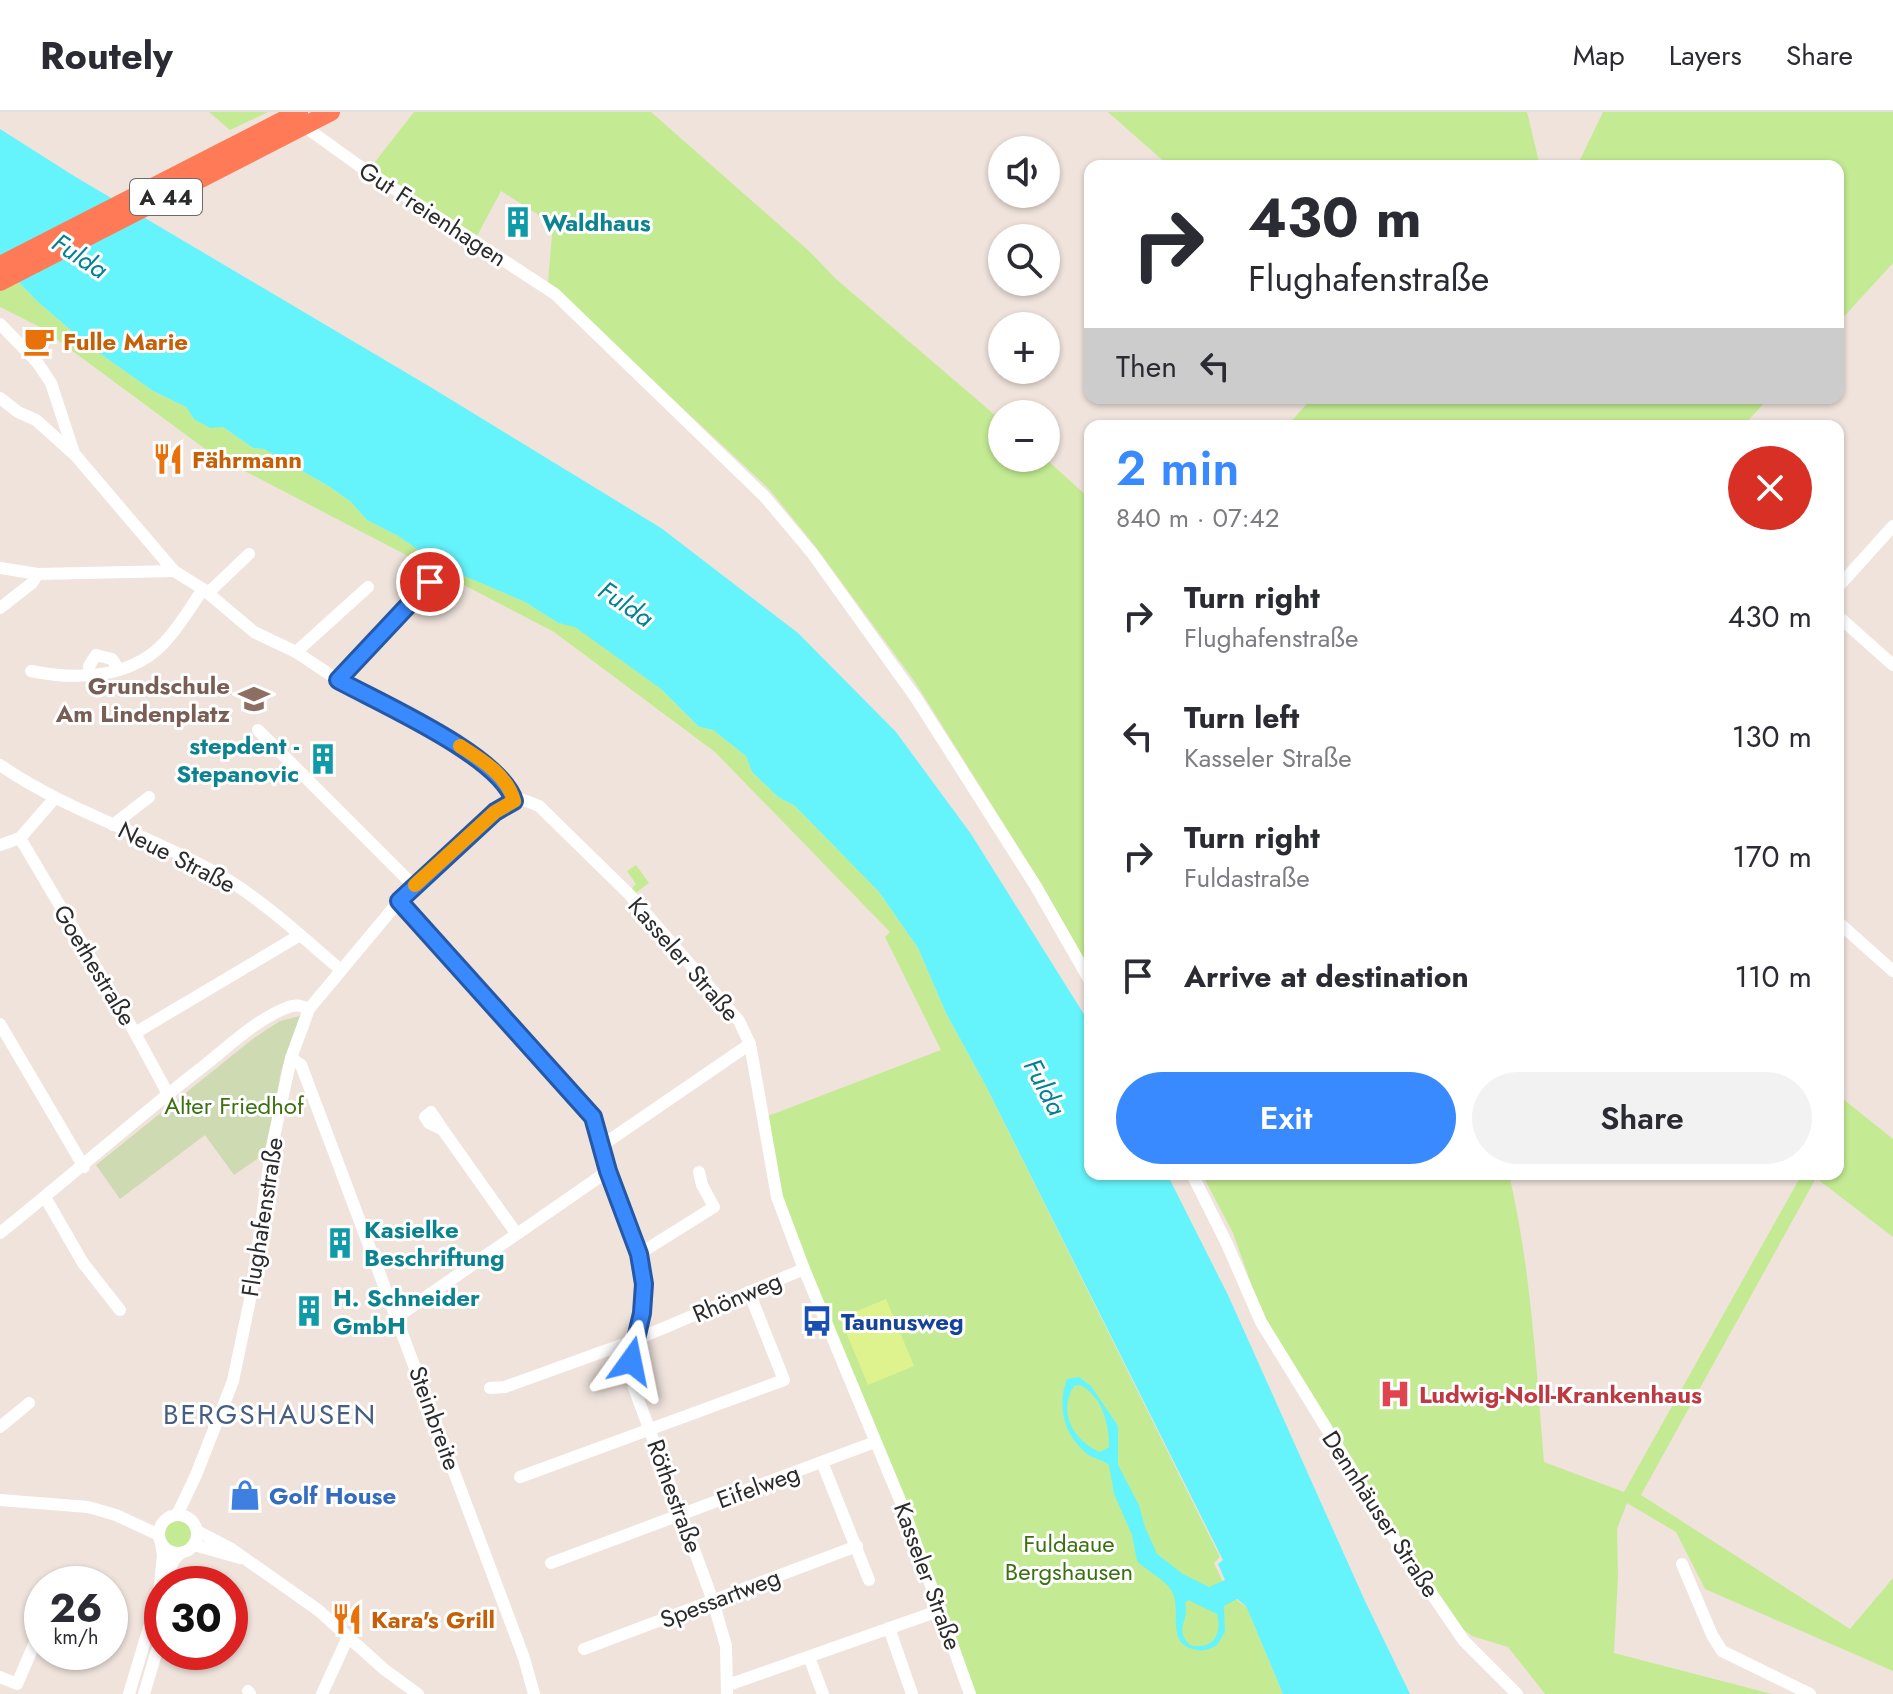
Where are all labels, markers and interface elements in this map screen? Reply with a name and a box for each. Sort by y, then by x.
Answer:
text: Routely [40,28,173,83]
text: Map [1573,35,1625,76]
text: Layers [1669,35,1742,76]
text: Share [1786,35,1853,76]
map controls [988,136,1060,472]
button: sound [988,136,1060,208]
street label: Gut Freienhagen [352,153,514,275]
text: 430 m [1248,177,1422,258]
road number: A 44 [130,179,202,215]
icon: right [1116,192,1220,296]
building icon: Waldhaus [501,205,535,239]
place label: Waldhaus [542,205,651,240]
water label: Fulda [45,224,116,289]
button: search [988,224,1060,296]
text: Flughafenstraße [1248,252,1489,304]
button: + [988,312,1060,384]
cafe icon: Fulle Marie [22,324,56,358]
place label: Fulle Marie [63,324,188,359]
icon: left [1193,344,1237,388]
text: Then [1116,345,1177,388]
button: − [988,400,1060,472]
text: 2 min [1116,434,1239,503]
restaurant icon: Fährmann [151,442,185,476]
place label: Fährmann [192,442,302,477]
button: close [1728,446,1812,530]
text: 840 m · 07:42 [1116,499,1279,537]
pin [396,548,464,616]
icon: arrive [408,560,452,604]
water label: Fulda [591,572,662,637]
text: Turn right [1184,576,1320,619]
icon: right [1116,594,1160,638]
text: 430 m [1728,595,1812,638]
text: Flughafenstraße [1184,619,1358,657]
place label: Grundschule Am Lindenplatz [55,668,230,731]
school or university icon: Grundschule Am Lindenplatz [237,682,271,716]
text: Turn left [1184,696,1299,739]
icon: left [1116,714,1160,758]
text: 130 m [1732,715,1812,758]
place label: stepdent - Stepanovic [176,728,300,791]
text: Kasseler Straße [1184,739,1352,777]
building icon: stepdent - Stepanovic [306,742,340,776]
street label: Neue Straße [112,812,242,902]
text: Turn right [1184,816,1320,859]
icon: right [1116,834,1160,878]
text: 170 m [1732,835,1812,878]
text: Fuldastraße [1184,859,1310,897]
street label: Kasseler Straße [620,889,748,1029]
street label: Goethestraße [45,898,145,1032]
icon: arrive [1116,954,1160,998]
text: Arrive at destination [1184,955,1469,998]
text: 110 m [1735,955,1812,998]
water label: Fulda [1014,1052,1076,1123]
button: Exit [1116,1072,1456,1164]
button: Share [1472,1072,1812,1164]
park label: Alter Friedhof [164,1088,305,1123]
street label: Flughafenstraße [232,1135,292,1299]
place label: Kasielke Beschriftung [364,1212,505,1275]
building icon: Kasielke Beschriftung [323,1226,357,1260]
street label: Rhönweg [687,1263,787,1331]
place label: H. Schneider GmbH [333,1280,480,1343]
building icon: H. Schneider GmbH [292,1294,326,1328]
bus stop icon: Taunusweg [800,1304,834,1338]
place label: Taunusweg [841,1304,964,1339]
position arrow [589,1319,673,1403]
street label: Steinbreite [400,1361,470,1475]
hospital icon: Ludwig-Noll-Krankenhaus [1378,1377,1412,1411]
place label: Ludwig-Noll-Krankenhaus [1419,1377,1702,1412]
district label: BERGSHAUSEN [163,1394,377,1435]
street label: Dennhäuser Straße [1314,1424,1448,1604]
street label: Röthestraße [638,1434,712,1558]
street label: Eifelweg [712,1455,804,1517]
shop icon: Golf House [228,1478,262,1512]
place label: Golf House [269,1478,396,1513]
street label: Kasseler Straße [885,1497,971,1655]
park label: Fuldaaue Bergshausen [1005,1526,1133,1589]
street label: Spessartweg [655,1559,785,1637]
speed limit sign: 30 [144,1566,248,1670]
text: 26 [50,1579,103,1637]
restaurant icon: Kara's Grill [330,1602,364,1636]
place label: Kara's Grill [371,1602,495,1637]
text: km/h [53,1623,99,1652]

